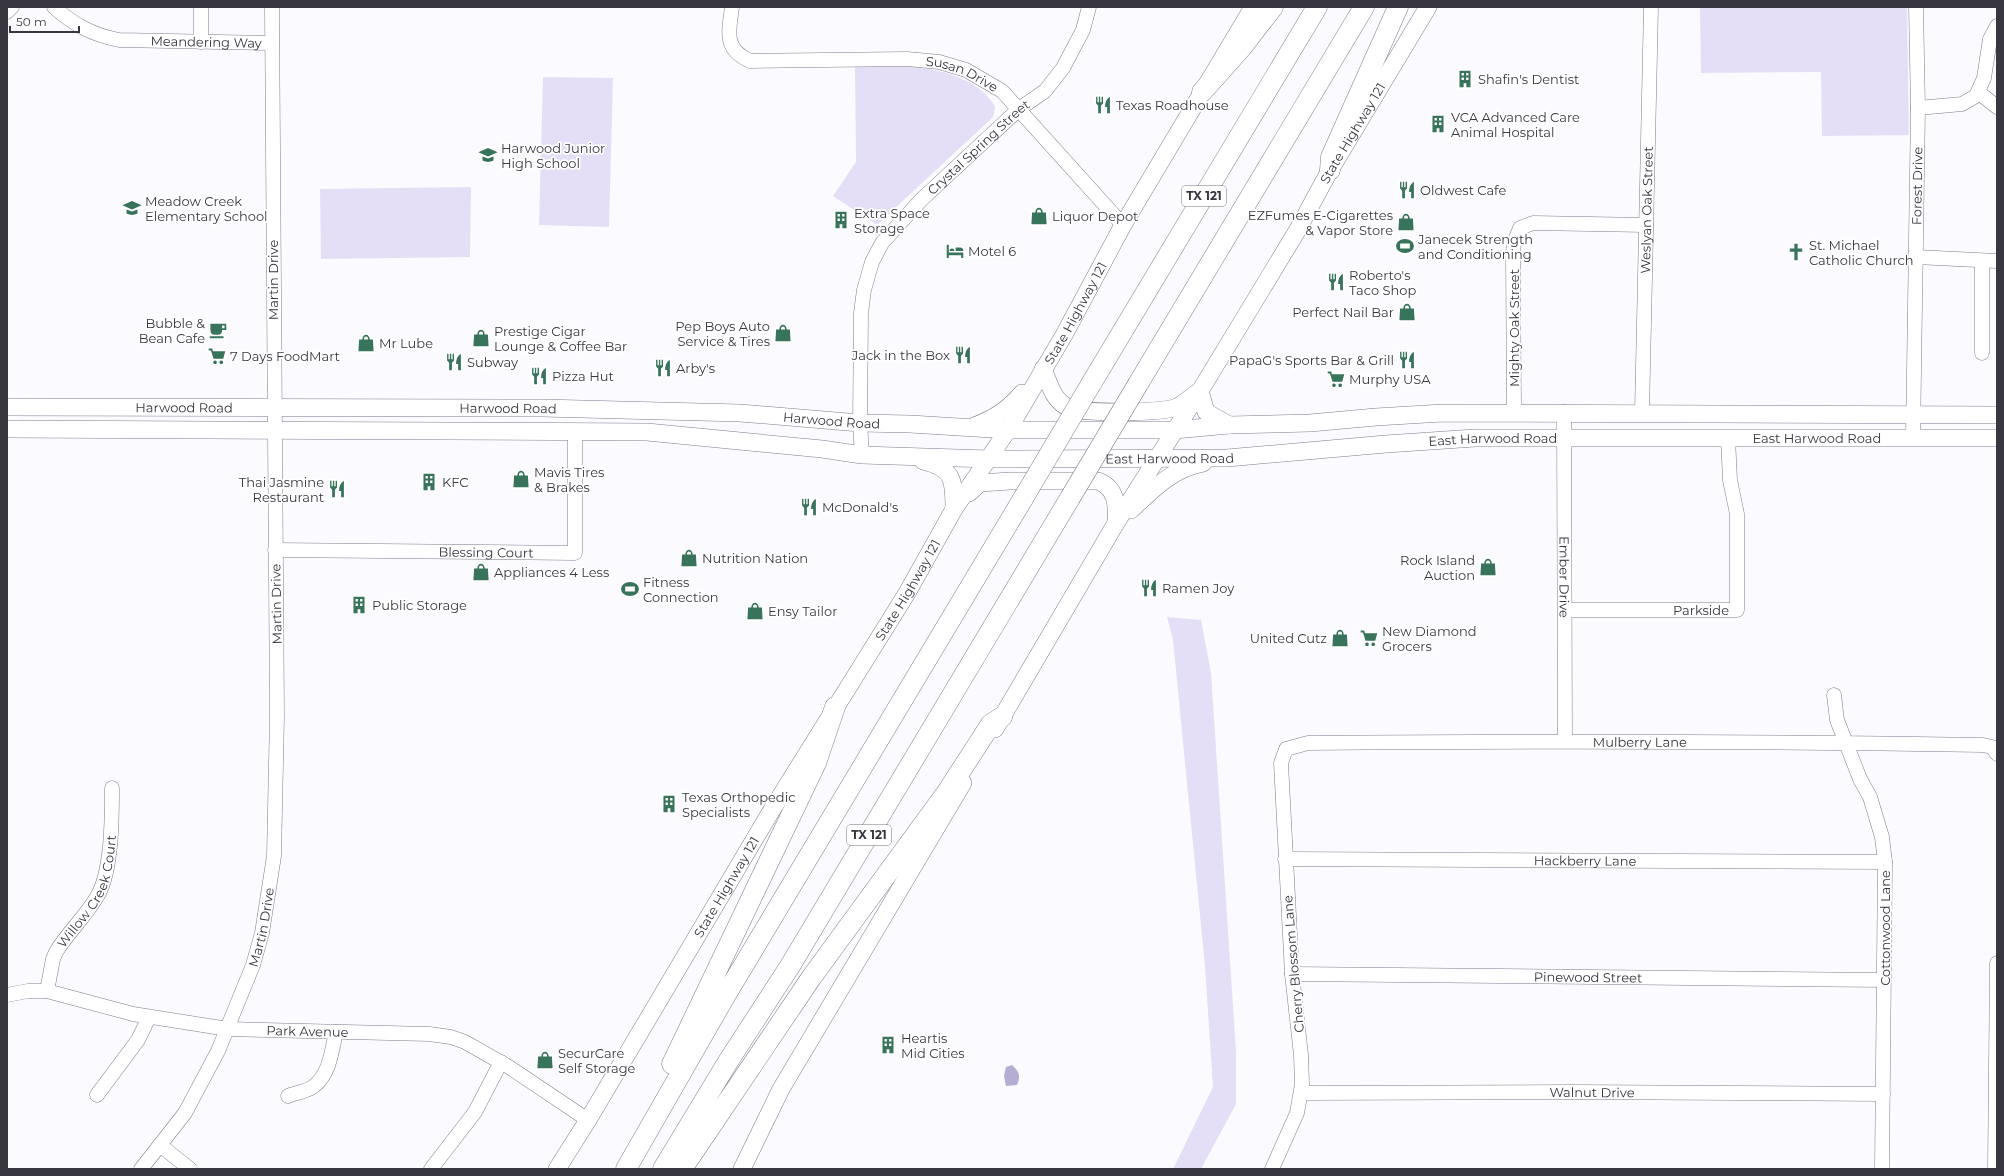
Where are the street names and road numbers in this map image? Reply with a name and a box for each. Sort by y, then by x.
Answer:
street label: Meandering Way [150,33,263,51]
street label: Susan Drive [925,53,1001,95]
street label: State Highway 121 [1316,80,1389,186]
street label: Crystal Spring Street [924,96,1033,198]
street label: Weslyan Oak Street [1637,146,1656,274]
street label: Forest Drive [1908,147,1925,225]
road number: TX 121 [1182,186,1226,206]
street label: Martin Drive [265,240,281,320]
street label: State Highway 121 [1041,259,1110,367]
street label: Mighty Oak Street [1506,269,1522,387]
street label: Harwood Road [135,399,233,415]
street label: Harwood Road [459,400,557,416]
street label: Harwood Road [782,409,880,431]
street label: East Harwood Road [1428,430,1557,449]
street label: East Harwood Road [1752,430,1881,446]
street label: East Harwood Road [1105,449,1235,467]
street label: Ember Drive [1556,536,1573,618]
street label: State Highway 121 [871,537,943,643]
street label: Blessing Court [438,544,534,561]
street label: Martin Drive [267,563,285,644]
street label: Parkside [1673,602,1729,618]
street label: Mulberry Lane [1593,734,1687,750]
road number: TX 121 [847,825,891,845]
street label: State Highway 121 [690,834,762,940]
street label: Willow Creek Court [53,835,119,951]
street label: Hackberry Lane [1534,852,1637,869]
street label: Cottonwood Lane [1877,870,1893,986]
street label: Martin Drive [245,886,277,969]
street label: Cherry Blossom Lane [1279,894,1307,1033]
street label: Pinewood Street [1534,968,1642,986]
street label: Park Avenue [266,1022,349,1040]
street label: Walnut Drive [1549,1084,1635,1100]

